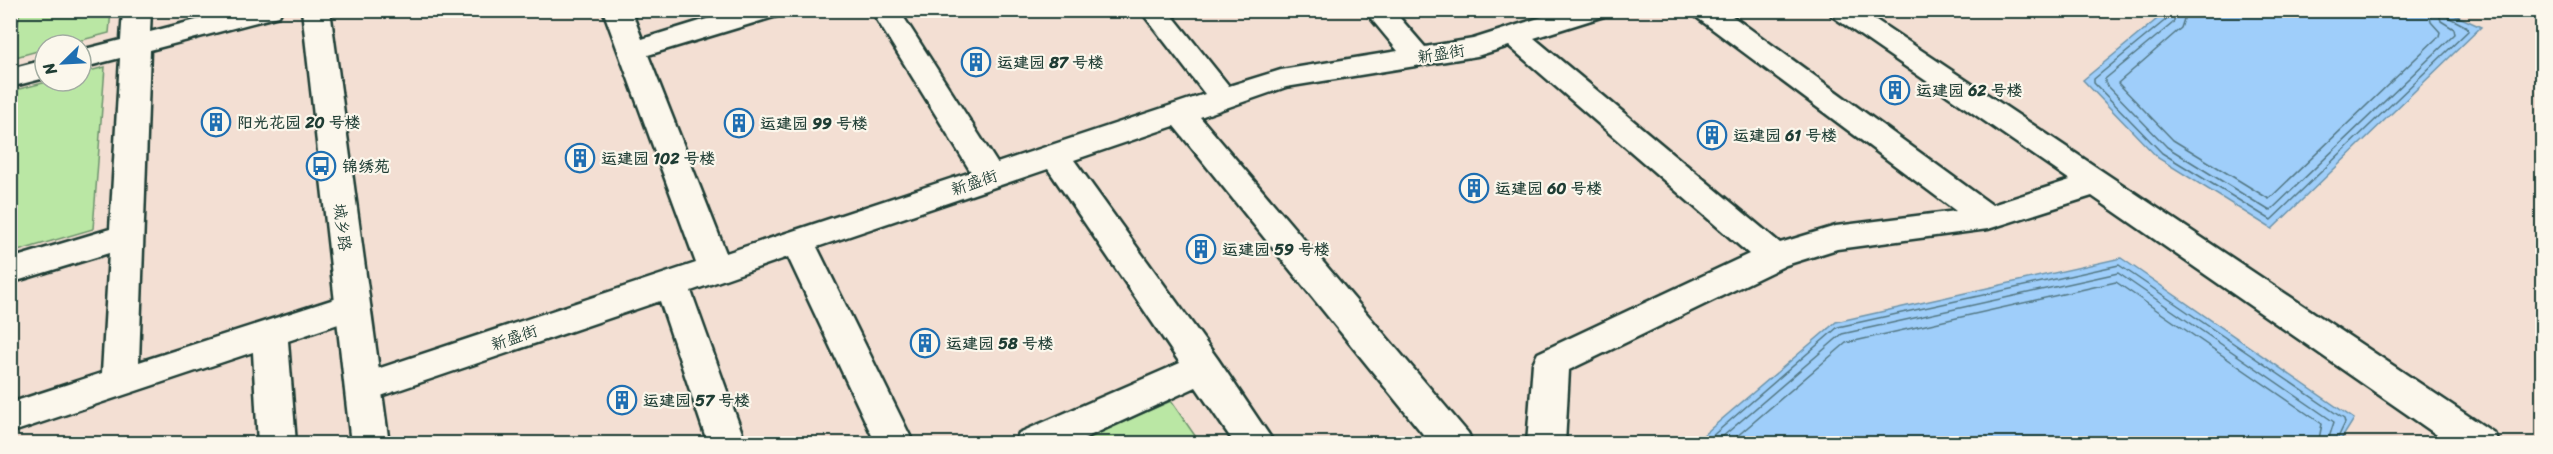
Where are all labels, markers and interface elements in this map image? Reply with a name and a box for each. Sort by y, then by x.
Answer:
north arrow [33,33,93,93]
street label: 新盛街 [1415,35,1467,72]
building icon: 运建园 87 号楼 [960,46,992,78]
place label: 运建园 87 号楼 [997,48,1104,77]
text: N [34,57,66,81]
building icon: 运建园 62 号楼 [1879,74,1911,106]
place label: 运建园 62 号楼 [1916,76,2023,105]
building icon: 阳光花园 20 号楼 [200,106,232,138]
building icon: 运建园 99 号楼 [723,107,755,139]
place label: 阳光花园 20 号楼 [237,108,361,137]
place label: 运建园 99 号楼 [760,109,868,138]
building icon: 运建园 61 号楼 [1696,119,1728,151]
place label: 运建园 61 号楼 [1733,121,1837,150]
building icon: 运建园 102 号楼 [564,142,596,174]
place label: 运建园 102 号楼 [601,144,716,173]
bus stop icon: 锦绣苑 [305,150,337,182]
place label: 锦绣苑 [342,152,390,181]
street label: 新盛街 [947,161,1002,204]
building icon: 运建园 60 号楼 [1458,172,1490,204]
place label: 运建园 60 号楼 [1495,174,1603,203]
street label: 城乡路 [325,201,360,253]
building icon: 运建园 59 号楼 [1185,233,1217,265]
place label: 运建园 59 号楼 [1222,235,1330,264]
street label: 新盛街 [487,316,542,359]
building icon: 运建园 58 号楼 [909,327,941,359]
place label: 运建园 58 号楼 [946,329,1054,358]
building icon: 运建园 57 号楼 [606,384,638,416]
place label: 运建园 57 号楼 [643,386,750,415]

